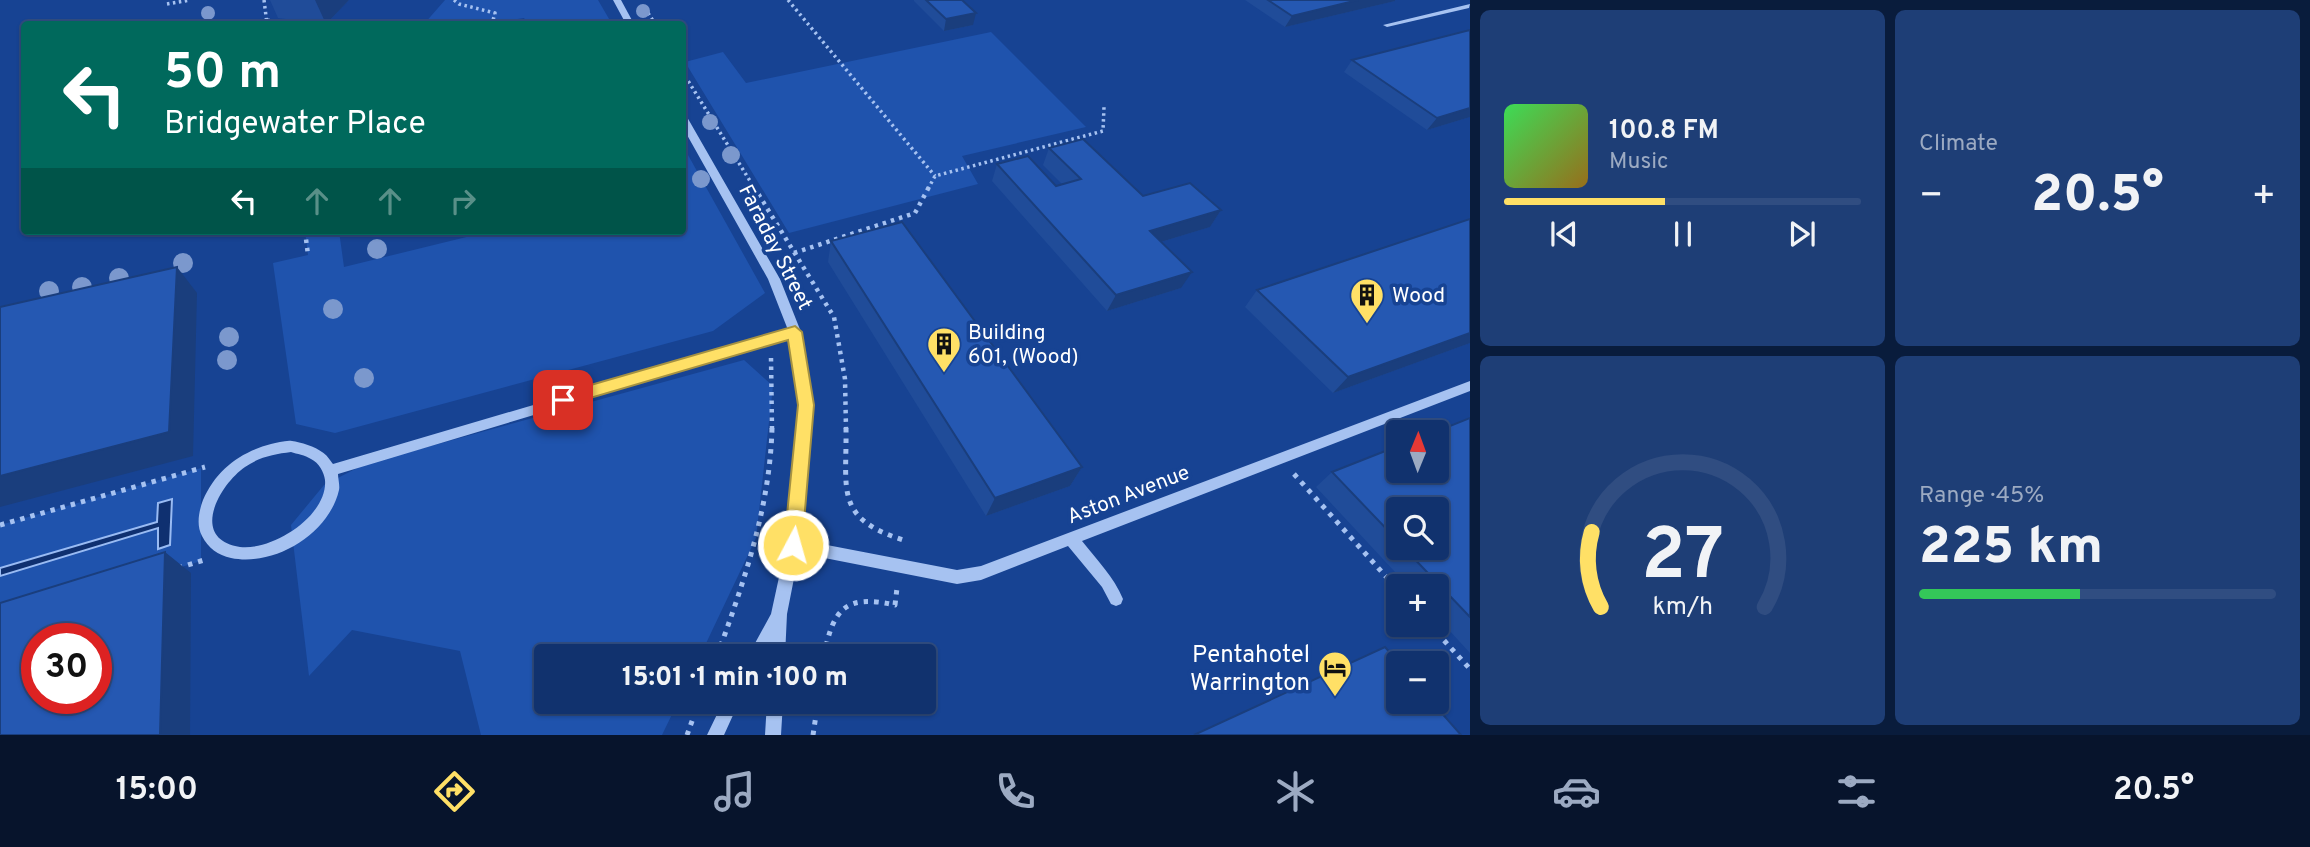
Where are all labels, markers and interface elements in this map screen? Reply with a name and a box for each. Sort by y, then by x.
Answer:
text: 50 m [164,44,281,106]
icon: left [49,49,140,140]
text: Bridgewater Place [164,105,426,145]
text: 100.8 FM [1609,115,1719,148]
text: Climate [1919,130,1998,159]
text: Music [1609,148,1669,177]
text: 20.5° [2031,164,2164,230]
text: − [1919,173,1944,222]
text: + [2251,173,2276,222]
street label: Faraday Street [731,180,818,315]
icon: left [225,182,263,220]
icon: ahead [298,182,336,220]
icon: ahead [371,182,409,220]
icon: right [444,182,482,220]
icon: previous [1545,215,1583,253]
icon: pause [1664,215,1702,253]
icon: next [1783,215,1821,253]
building icon: Wood [1348,276,1386,325]
place label: Wood [1392,283,1445,310]
place label: Building 601, (Wood) [968,320,1079,371]
building icon: Building 601, (Wood) [925,325,963,374]
pin [533,370,593,430]
icon: arrive [544,381,582,419]
north arrow [1386,420,1449,483]
map controls [1386,420,1449,714]
street label: Aston Avenue [1063,460,1194,531]
text: Range · 45% [1919,482,2044,511]
button: search [1386,497,1449,560]
position arrow [756,508,830,582]
text: 27 [1641,513,1724,605]
text: 225 km [1919,516,2103,582]
button: + [1386,574,1449,637]
text: km/h [1652,591,1713,623]
speed limit sign: 30 [21,623,112,714]
place label: Pentahotel Warrington [1190,641,1310,699]
hotel icon: Pentahotel Warrington [1316,649,1354,698]
button: − [1386,651,1449,714]
text: 15:01 · 1 min · 100 m [622,662,848,695]
icon: directions [430,767,479,816]
icon: music [710,767,759,816]
icon: phone [991,767,1040,816]
icon: climate [1271,767,1320,816]
icon: car [1552,767,1601,816]
icon: filters [1832,767,1881,816]
text: 15:00 [116,771,198,811]
text: 20.5° [2113,771,2194,811]

